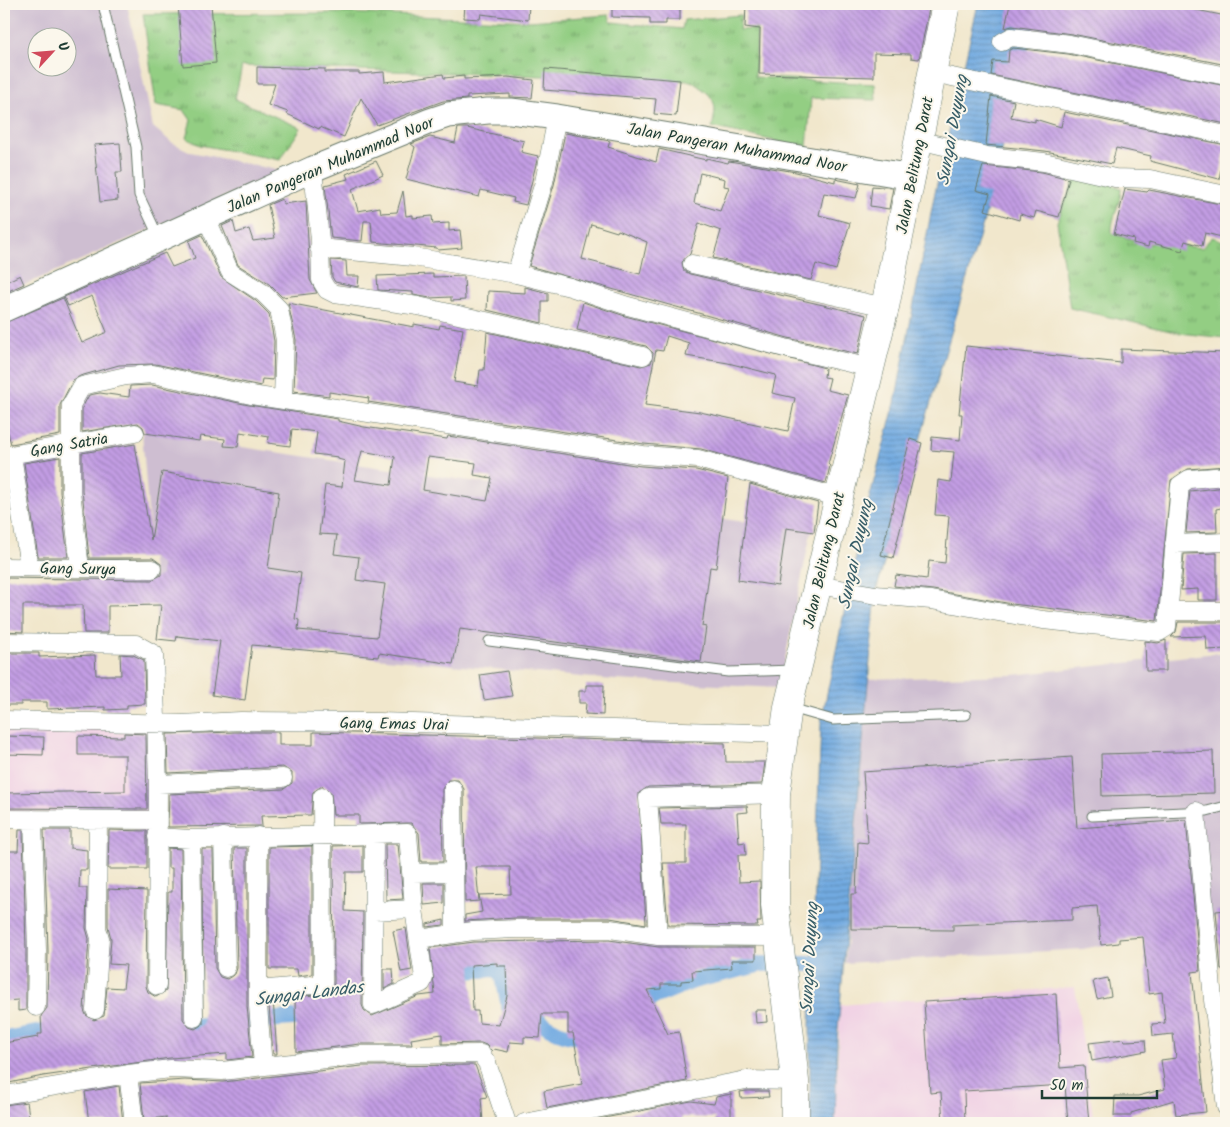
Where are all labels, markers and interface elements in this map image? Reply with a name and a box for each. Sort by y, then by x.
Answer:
north arrow [28,28,78,78]
text: U [51,38,75,56]
water label: Sungai Duyung [929,71,978,188]
street label: Jalan Belitung Darat [890,94,941,236]
street label: Jalan Pangeran Muhammad Noor [223,110,440,220]
street label: Jalan Pangeran Muhammad Noor [625,117,850,180]
street label: Gang Satria [28,426,110,465]
street label: Jalan Belitung Darat [797,489,853,631]
water label: Sungai Duyung [831,495,883,612]
street label: Gang Surya [40,556,116,583]
street label: Gang Emas Urai [339,711,450,738]
water label: Sungai Duyung [793,900,828,1015]
water label: Sungai Landas [253,973,367,1016]
scale bar [1042,1067,1158,1099]
text: 50 m [1050,1074,1084,1098]

